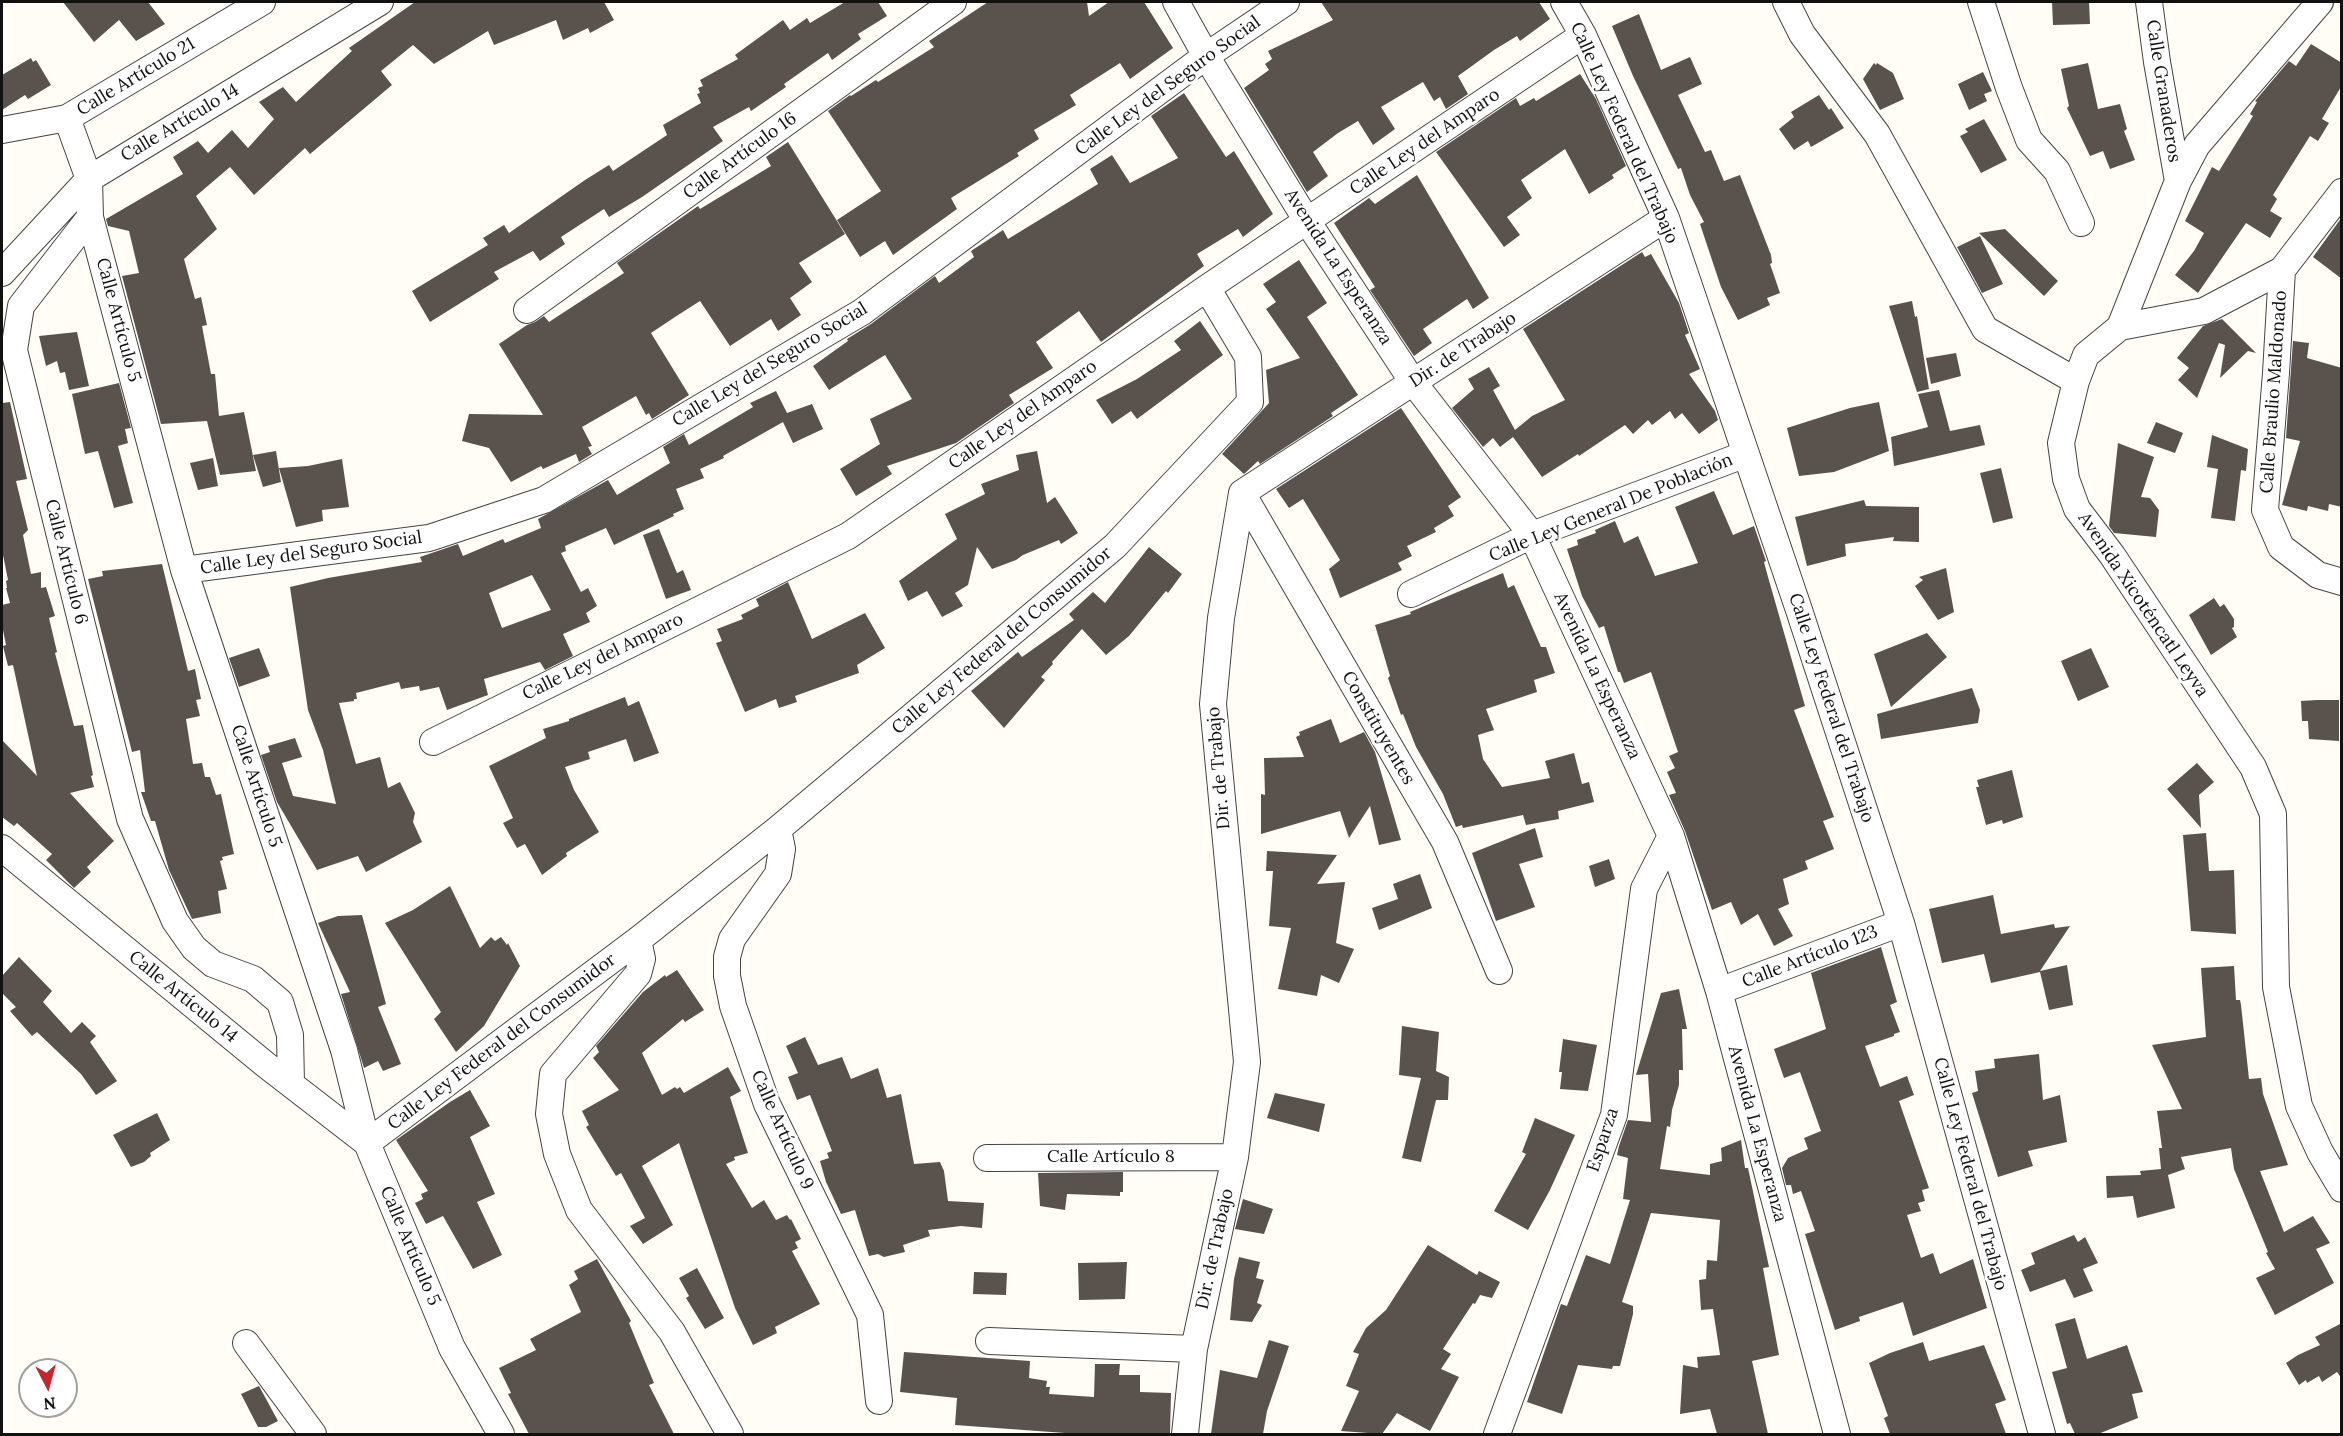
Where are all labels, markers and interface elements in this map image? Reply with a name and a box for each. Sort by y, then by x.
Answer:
street label: Calle Ley del Seguro Social [1071,12,1265,160]
street label: Calle Granaderos [2141,18,2185,164]
street label: Calle Ley Federal del Trabajo [1565,19,1683,247]
street label: Calle Artículo 21 [73,33,199,121]
street label: Calle Artículo 14 [117,79,243,167]
street label: Calle Ley del Amparo [1346,84,1504,200]
street label: Calle Artículo 16 [679,108,801,204]
street label: Avenida La Esperanza [1279,185,1397,349]
street label: Calle Artículo 5 [91,256,145,384]
street label: Calle Braulio Maldonado [2256,290,2292,494]
street label: Calle Ley del Seguro Social [669,298,871,432]
street label: Dir. de Trabajo [1405,307,1521,393]
street label: Calle Ley del Amparo [945,356,1101,474]
street label: Calle Ley General De Población [1486,449,1736,567]
street label: Calle Artículo 6 [40,497,92,627]
street label: Avenida Xicoténcatl Leyva [2073,509,2213,701]
street label: Calle Ley del Seguro Social [199,527,423,579]
street label: Calle Ley Federal del Consumidor [888,543,1116,739]
street label: Avenida La Esperanza [1549,589,1645,763]
street label: Calle Ley Federal del Trabajo [1784,590,1878,826]
street label: Calle Ley del Amparo [519,609,687,705]
street label: Constituyentes [1337,668,1419,788]
street label: Dir. de Trabajo [1203,706,1235,830]
street label: Calle Artículo 5 [226,722,286,850]
street label: Calle Artículo 123 [1739,921,1881,993]
street label: Calle Artículo 14 [124,946,242,1048]
street label: Calle Ley Federal del Consumidor [384,949,620,1135]
street label: Avenida La Esperanza [1723,1043,1791,1225]
street label: Calle Ley Federal del Trabajo [1928,1055,2012,1293]
street label: Calle Artículo 9 [746,1067,818,1193]
street label: Esparza [1583,1105,1623,1175]
street label: Calle Artículo 8 [1047,1146,1175,1168]
street label: Calle Artículo 5 [375,1183,445,1309]
street label: Dir. de Trabajo [1192,1187,1238,1311]
north arrow [18,1358,78,1418]
text: N [42,1393,57,1415]

